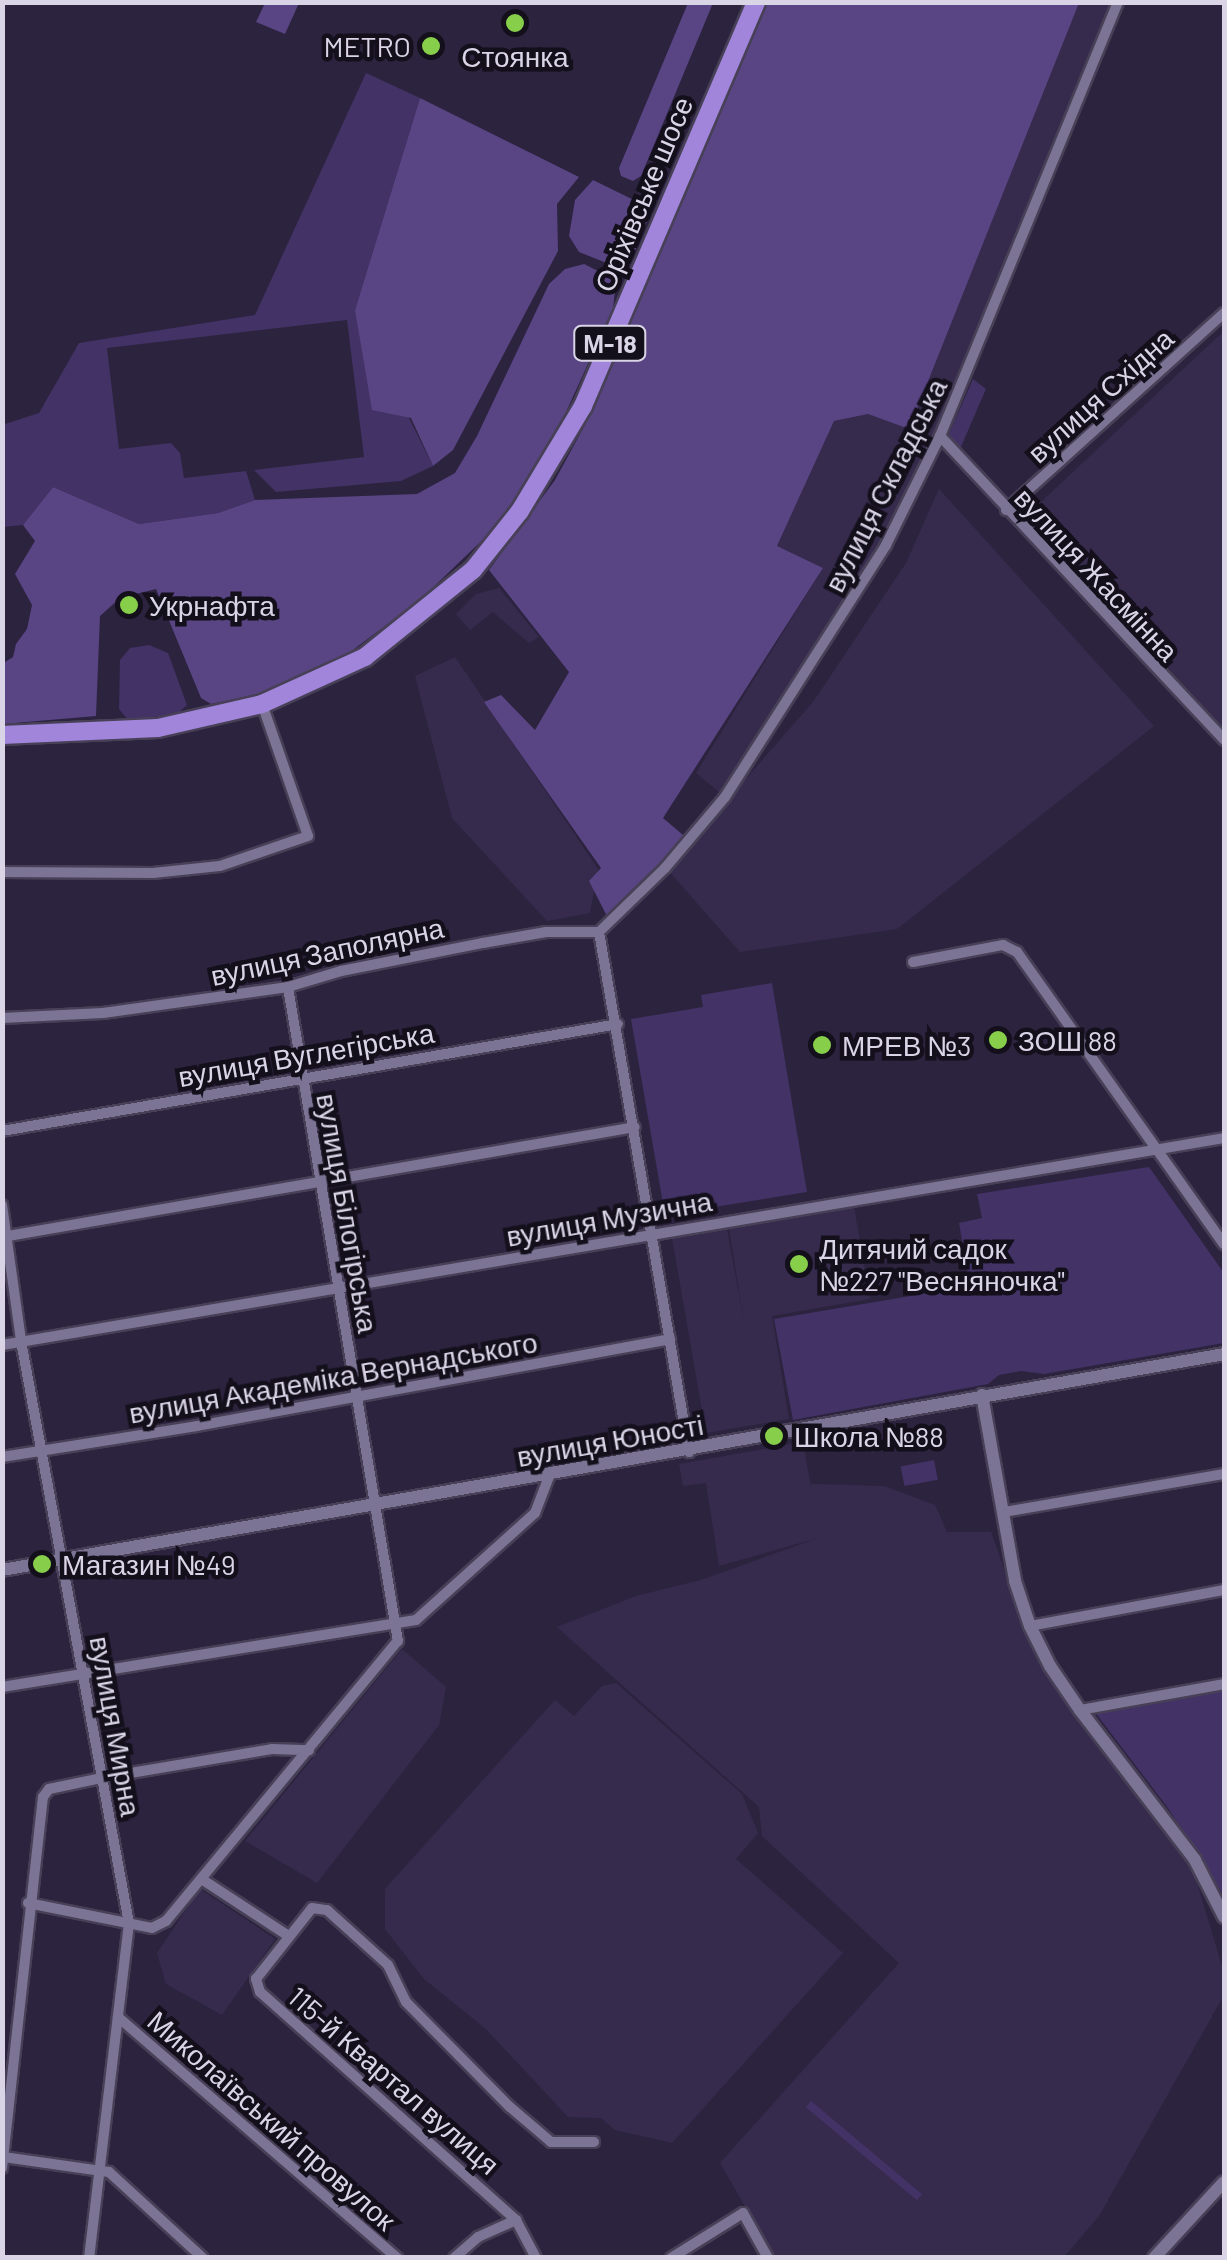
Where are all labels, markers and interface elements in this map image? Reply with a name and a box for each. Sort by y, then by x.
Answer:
marker: Стоянка [504,12,526,34]
place label: METRO [324,29,411,63]
marker: METRO [420,35,442,57]
place label: Стоянка [461,39,569,73]
street label: Оріхівське шосе [587,92,699,296]
street label: вулиця Східна [1020,321,1180,469]
road number: М-18 [572,323,648,363]
street label: вулиця Складська [817,373,953,597]
street label: вулиця Жасмінна [1008,481,1186,667]
place label: Укрнафта [149,588,275,622]
marker: Укрнафта [118,594,140,616]
street label: вулиця Заполярна [208,910,446,992]
street label: вулиця Вуглегірська [175,1015,437,1093]
place label: ЗОШ 88 [1018,1023,1117,1057]
place label: МРЕВ №3 [842,1028,971,1062]
marker: ЗОШ 88 [987,1029,1009,1051]
marker: МРЕВ №3 [811,1034,833,1056]
street label: вулиця Білогірська [310,1091,386,1335]
street label: вулиця Музична [504,1183,714,1253]
place label: Дитячий садок №227 "Весняночка" [819,1231,1065,1297]
marker: Дитячий садок №227 "Весняночка" [788,1253,810,1275]
street label: вулиця Академіка Вернадського [126,1325,540,1429]
street label: вулиця Юності [514,1407,706,1473]
place label: Школа №88 [794,1419,944,1453]
marker: Школа №88 [763,1425,785,1447]
place label: Магазин №49 [62,1547,236,1581]
marker: Магазин №49 [31,1553,53,1575]
street label: вулиця Мирна [84,1633,148,1819]
street label: 115-й Квартал вулиця [282,1979,506,2181]
street label: Миколаївський провулок [141,2003,403,2237]

